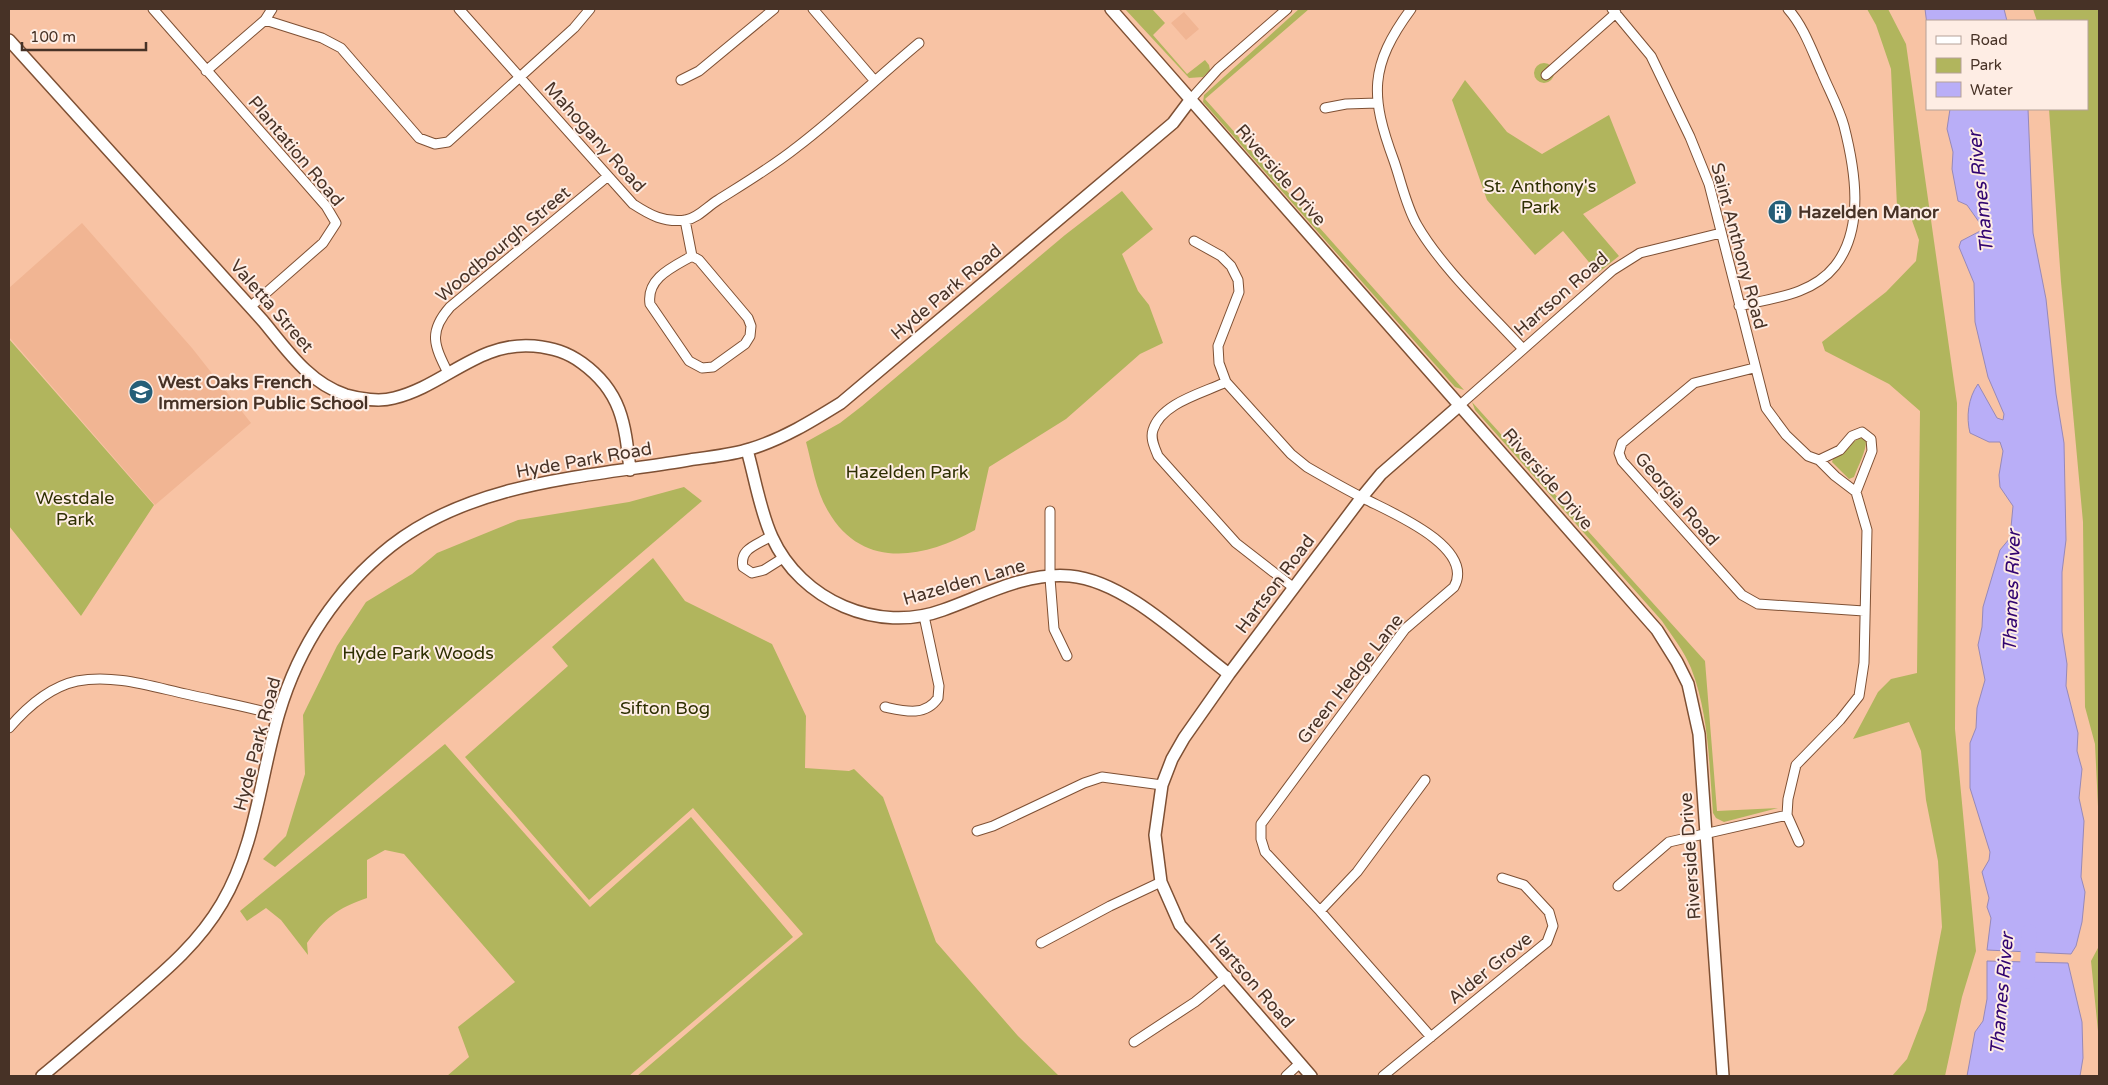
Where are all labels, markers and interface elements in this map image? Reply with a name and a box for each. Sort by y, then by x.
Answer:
scale bar [22,20,146,52]
legend [1926,20,2088,110]
text: 100 m [30,28,76,46]
text: Road [1970,31,2008,49]
text: Park [1970,56,2002,74]
street label: Mahogany Road [540,77,650,197]
text: Water [1970,81,2013,99]
street label: Plantation Road [243,91,349,211]
street label: Riverside Drive [1231,120,1331,230]
water label: Thames River [1963,127,1998,254]
street label: Saint Anthony Road [1706,160,1772,332]
park label: St. Anthony's Park [1484,175,1596,218]
street label: Woodbourgh Street [431,181,575,307]
building icon: Hazelden Manor [1767,199,1793,225]
place label: Hazelden Manor [1798,201,1940,223]
street label: Hyde Park Road [886,239,1006,345]
street label: Hartson Road [1509,247,1613,341]
street label: Valetta Street [226,255,319,357]
place label: West Oaks French Immersion Public School [158,371,368,414]
school or university icon: West Oaks French Immersion Public School [128,379,154,405]
street label: Riverside Drive [1498,424,1598,534]
street label: Hyde Park Road [514,437,654,483]
street label: Georgia Road [1630,448,1724,550]
park label: Hazelden Park [846,461,969,483]
park label: Westdale Park [35,487,115,530]
water label: Thames River [1999,527,2025,652]
street label: Hartson Road [1231,530,1319,638]
street label: Hazelden Lane [900,554,1028,610]
street label: Green Hedge Lane [1292,610,1408,748]
park label: Hyde Park Woods [342,642,494,664]
street label: Hyde Park Road [229,675,285,813]
park label: Sifton Bog [620,697,710,719]
street label: Riverside Drive [1675,792,1705,920]
street label: Alder Grove [1444,927,1536,1009]
street label: Hartson Road [1205,929,1299,1033]
water label: Thames River [1986,929,2019,1056]

